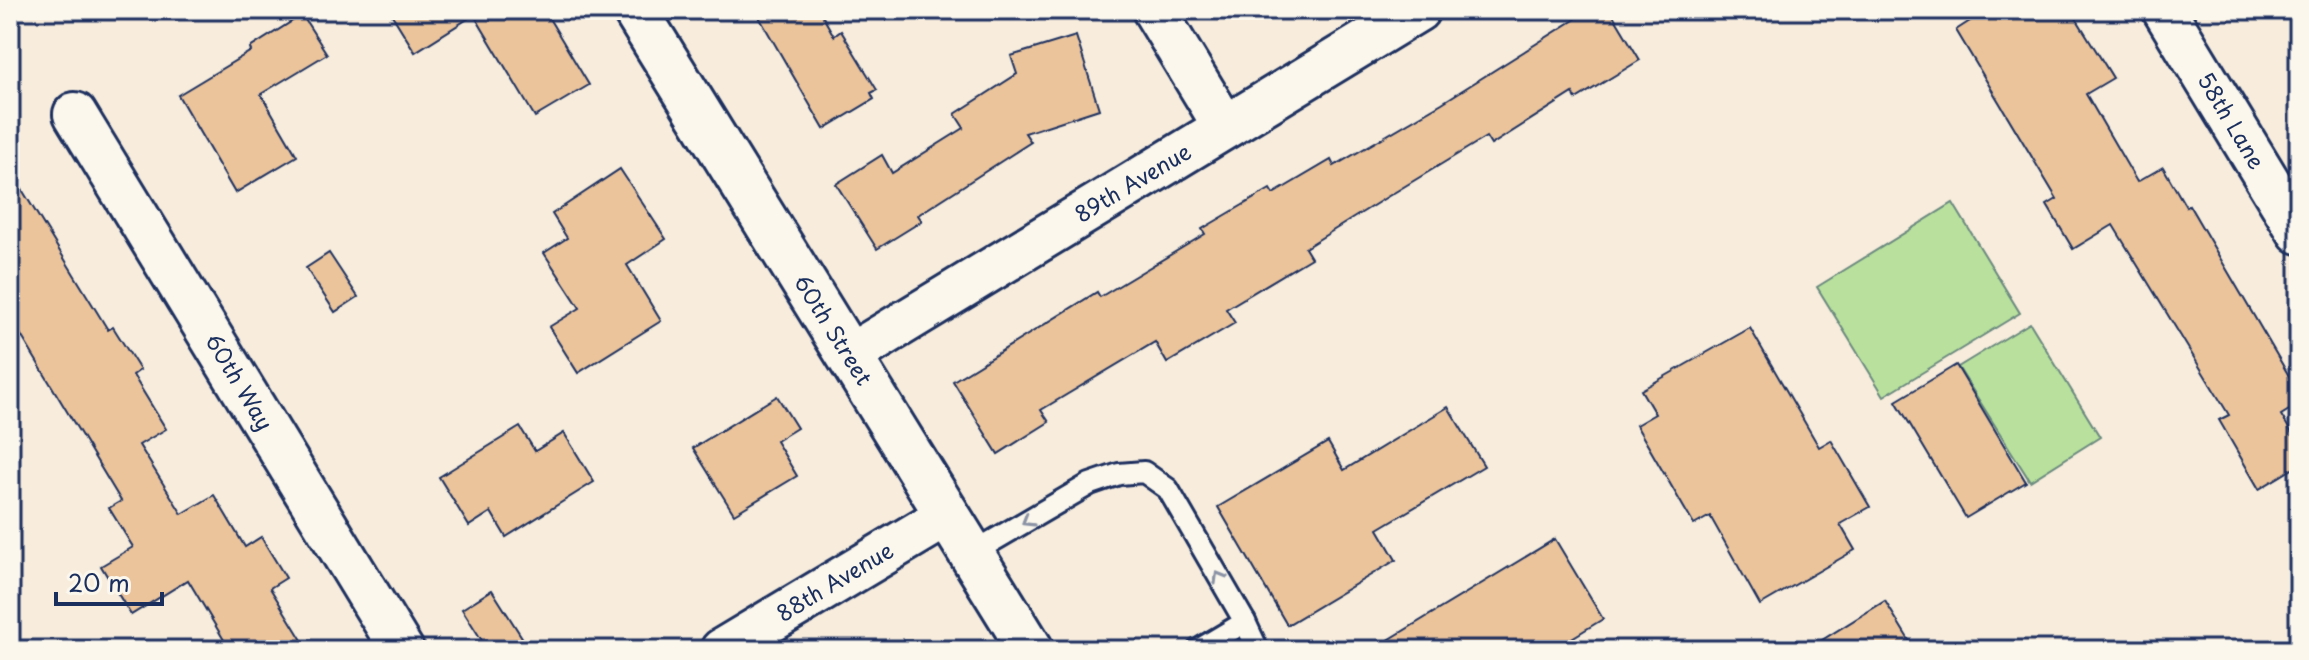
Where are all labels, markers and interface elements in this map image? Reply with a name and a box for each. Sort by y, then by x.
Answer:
street label: 58th Lane [2190,66,2274,175]
street label: 89th Avenue [1068,134,1197,229]
street label: 60th Street [787,267,882,391]
street label: 60th Way [198,326,282,436]
one-way arrow [1021,511,1036,527]
street label: 88th Avenue [770,533,899,629]
scale bar [56,556,162,606]
text: 20 m [68,564,130,600]
one-way arrow [1213,572,1229,586]

